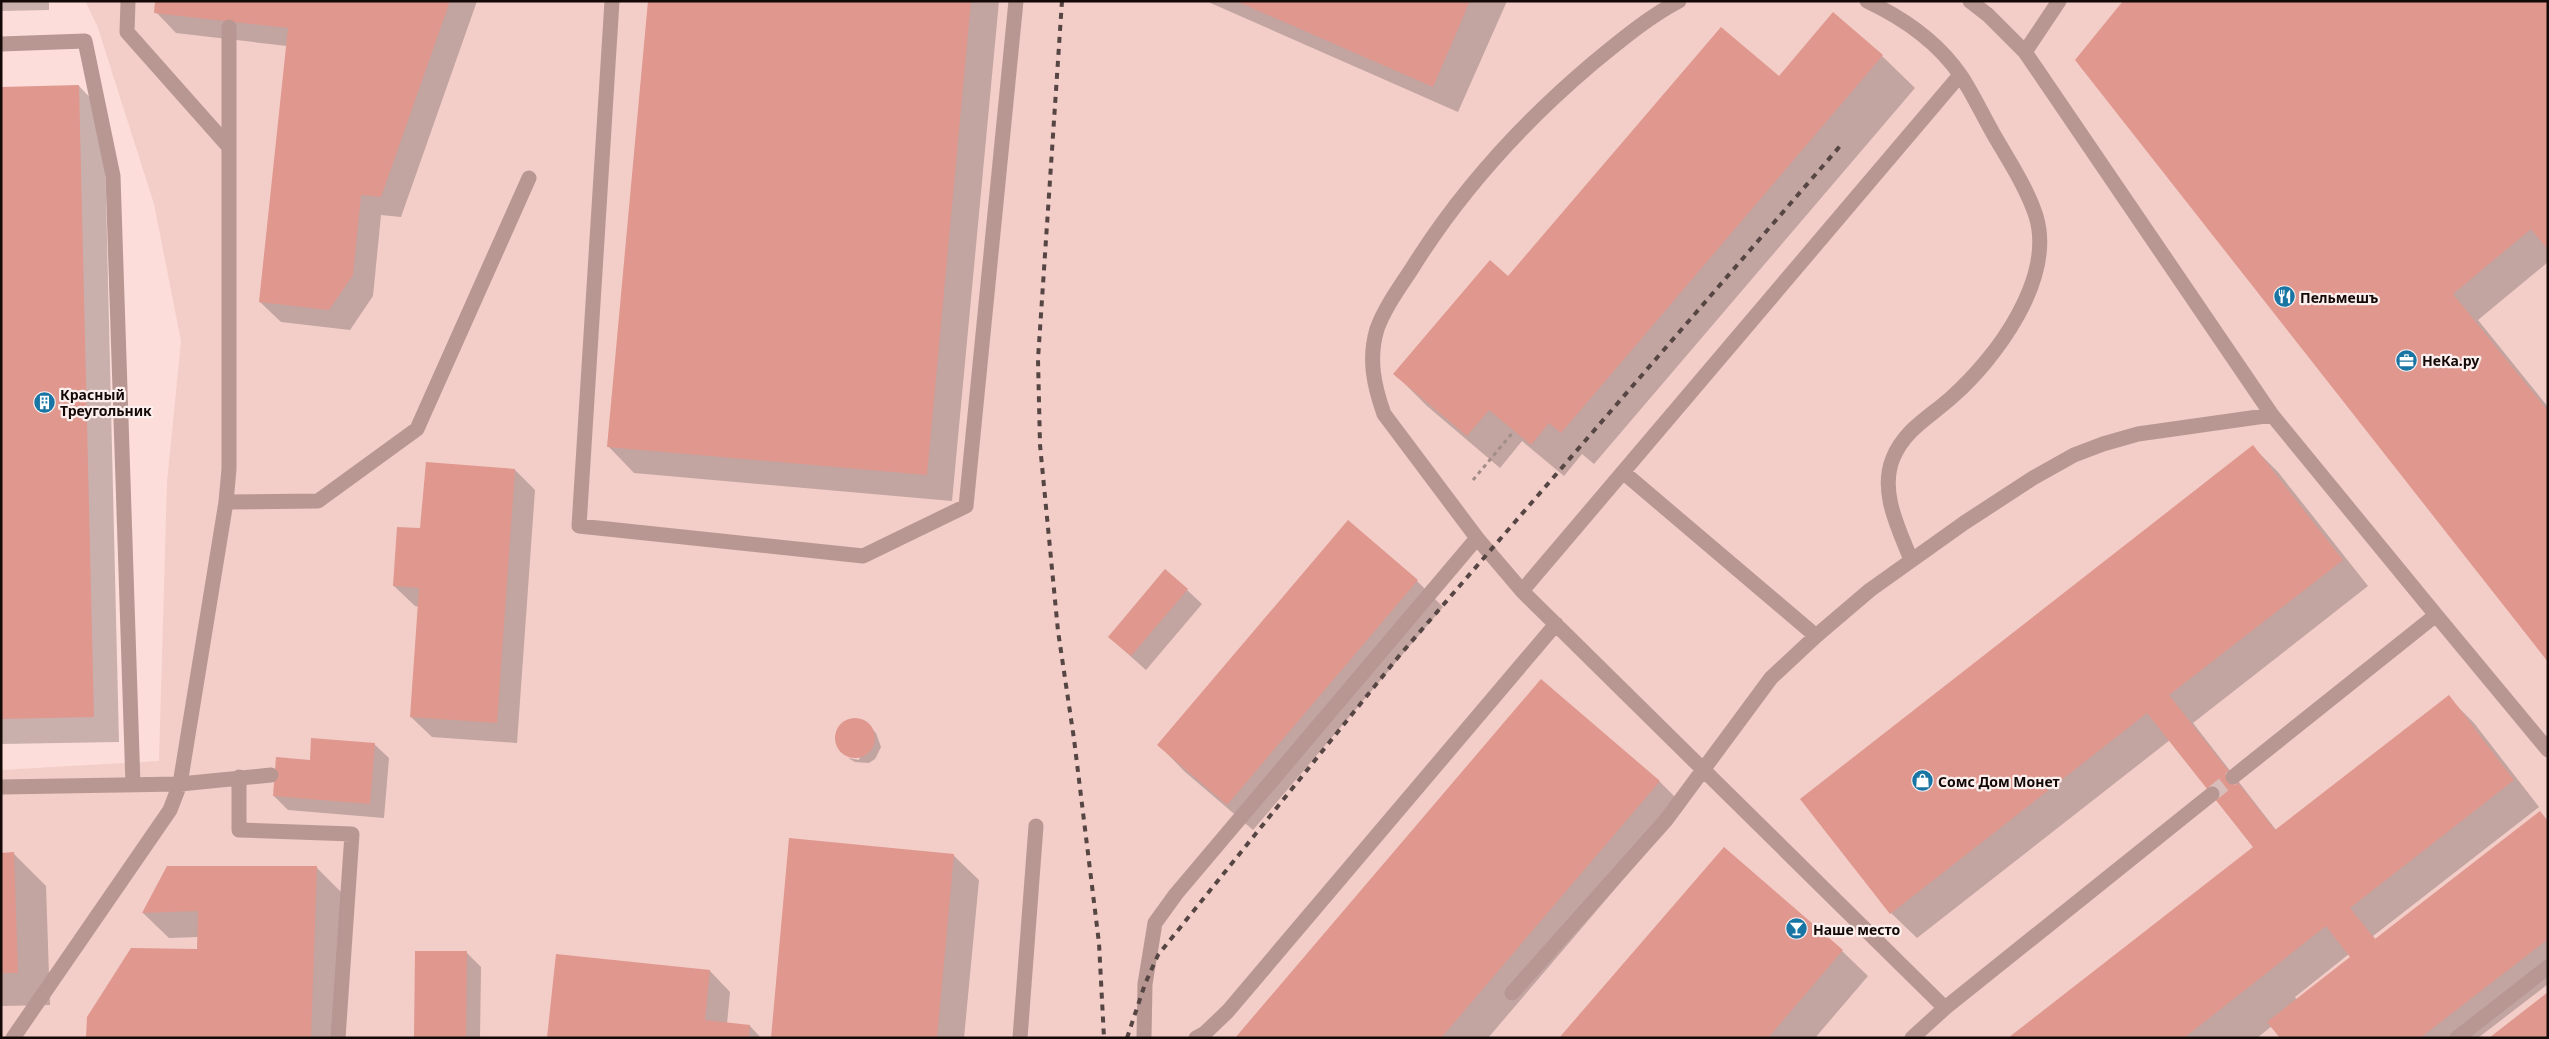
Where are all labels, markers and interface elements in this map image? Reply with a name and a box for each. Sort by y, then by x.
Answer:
restaurant icon: Пельмешъ [2272,285,2296,309]
place label: Пельмешъ [2300,288,2378,307]
office icon: НеКа.ру [2394,348,2418,372]
place label: НеКа.ру [2422,351,2479,370]
place label: Красный Треугольник [60,385,152,420]
building icon: Красный Треугольник [32,390,56,414]
shop icon: Сомс Дом Монет [1910,769,1934,793]
place label: Сомс Дом Монет [1938,772,2060,791]
bar icon: Наше место [1785,917,1809,941]
place label: Наше место [1813,920,1900,939]

